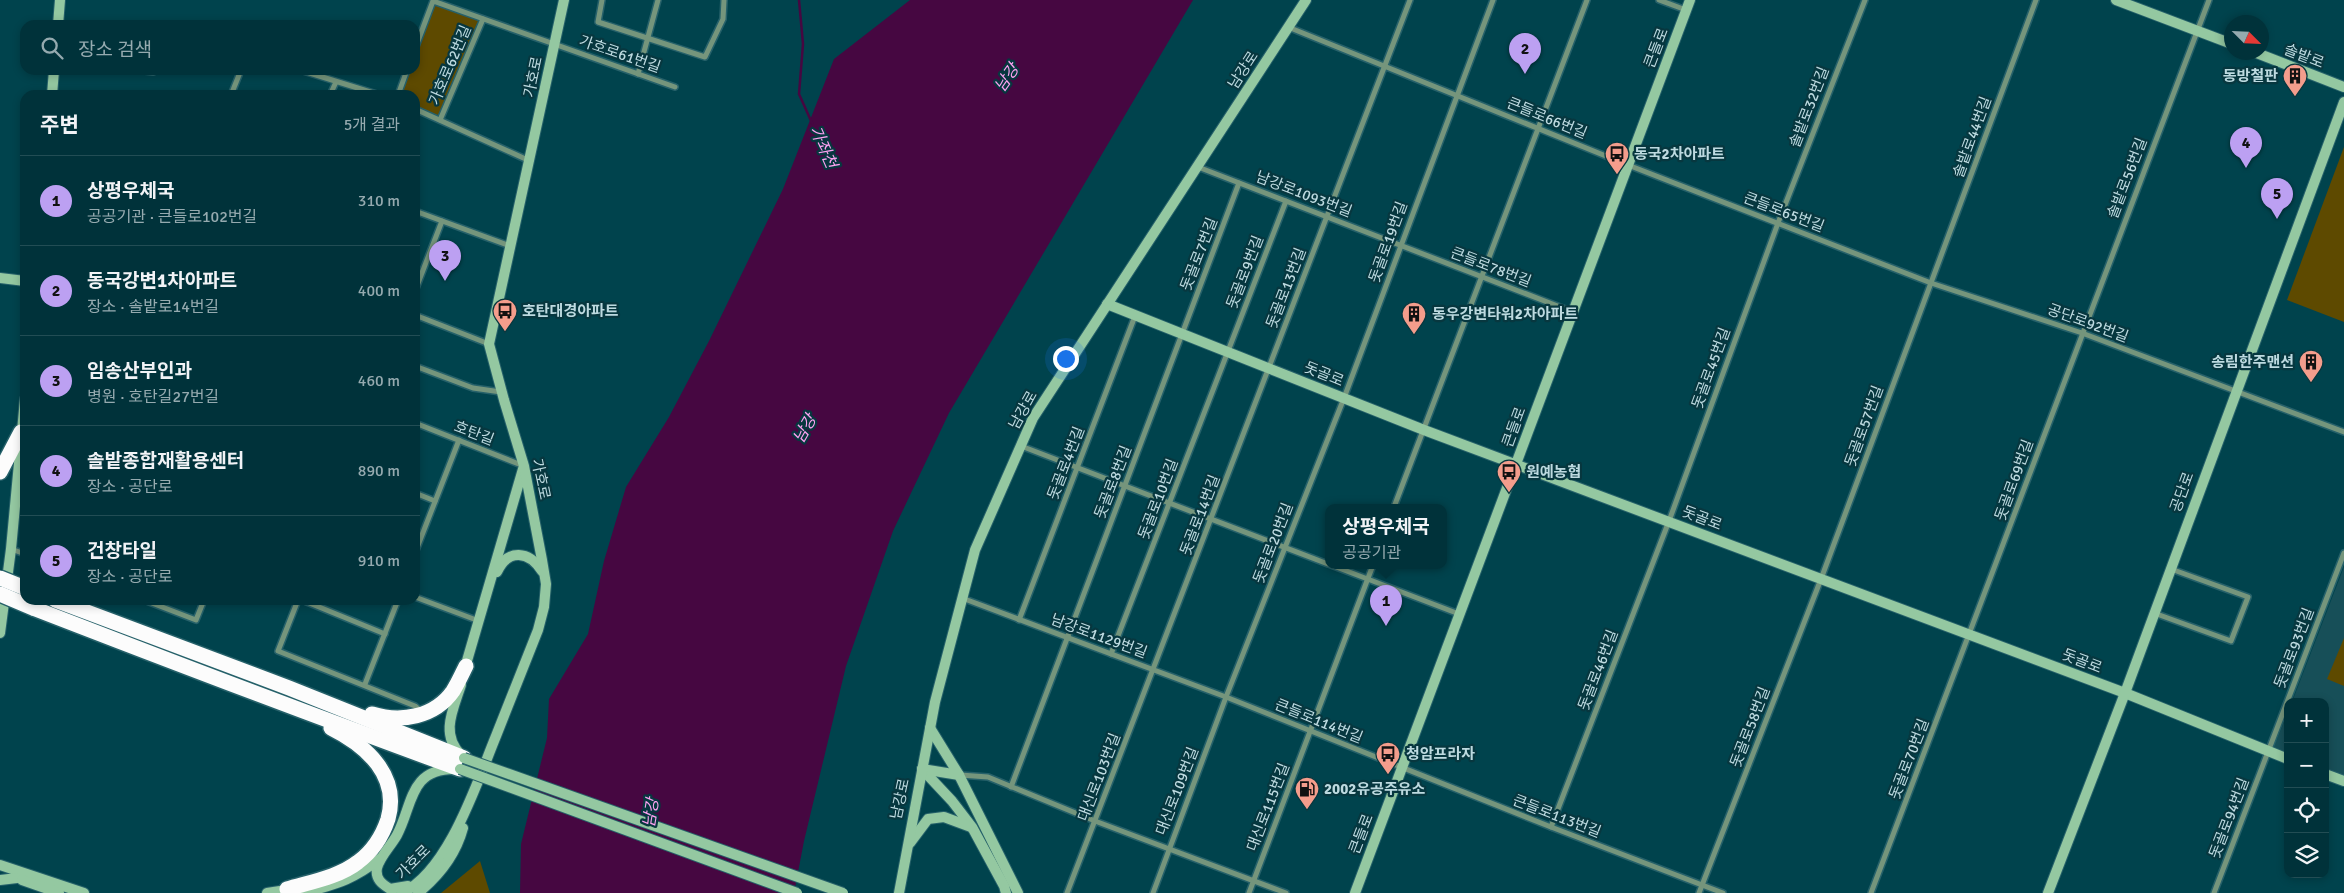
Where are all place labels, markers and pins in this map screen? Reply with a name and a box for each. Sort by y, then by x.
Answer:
pin: 2 [1509,33,1541,74]
building icon: 동방철판 [2282,63,2308,97]
place label: 동방철판 [2223,67,2278,85]
pin: 4 [2230,127,2262,168]
bus stop icon: 동국2차아파트 [1604,141,1630,175]
place label: 동국2차아파트 [1634,145,1725,163]
pin: 5 [2261,178,2293,219]
pin: 3 [429,240,461,281]
bus stop icon: 호탄대경아파트 [492,298,518,332]
building icon: 동우강변타워2차아파트 [1401,301,1427,335]
place label: 호탄대경아파트 [522,302,619,320]
place label: 동우강변타워2차아파트 [1432,305,1578,323]
building icon: 송림한주맨션 [2298,349,2324,383]
place label: 송림한주맨션 [2211,353,2294,371]
bus stop icon: 원예농협 [1496,459,1522,493]
place label: 원예농협 [1526,463,1581,481]
pin: 1 [1370,585,1402,626]
bus stop icon: 청암프라자 [1375,741,1401,775]
place label: 청암프라자 [1406,745,1475,763]
fuel station icon: 2002유공주유소 [1294,776,1320,810]
place label: 2002유공주유소 [1324,780,1426,798]

